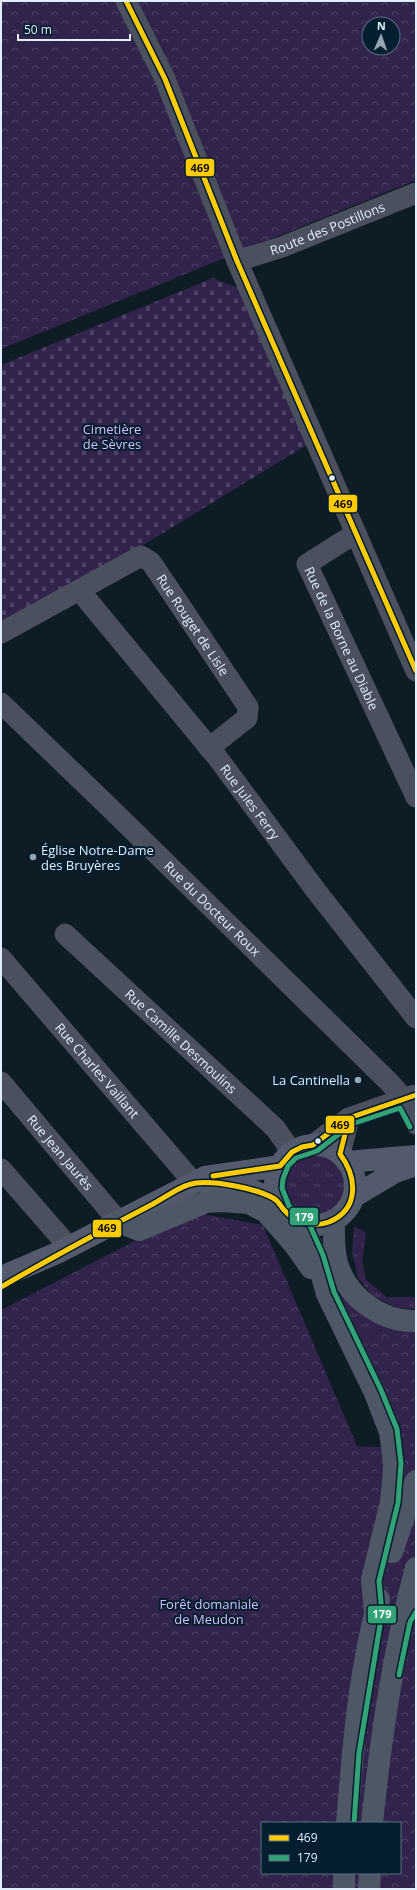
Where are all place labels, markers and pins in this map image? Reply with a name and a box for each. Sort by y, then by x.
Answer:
unlabelled marker [327,473,337,483]
place label: Église Notre-Dame des Bruyères [41,841,154,874]
marker: Église Notre-Dame des Bruyères [28,852,38,862]
place label: La Cantinella [272,1071,350,1089]
marker: La Cantinella [353,1075,363,1085]
unlabelled marker [313,1136,323,1146]

